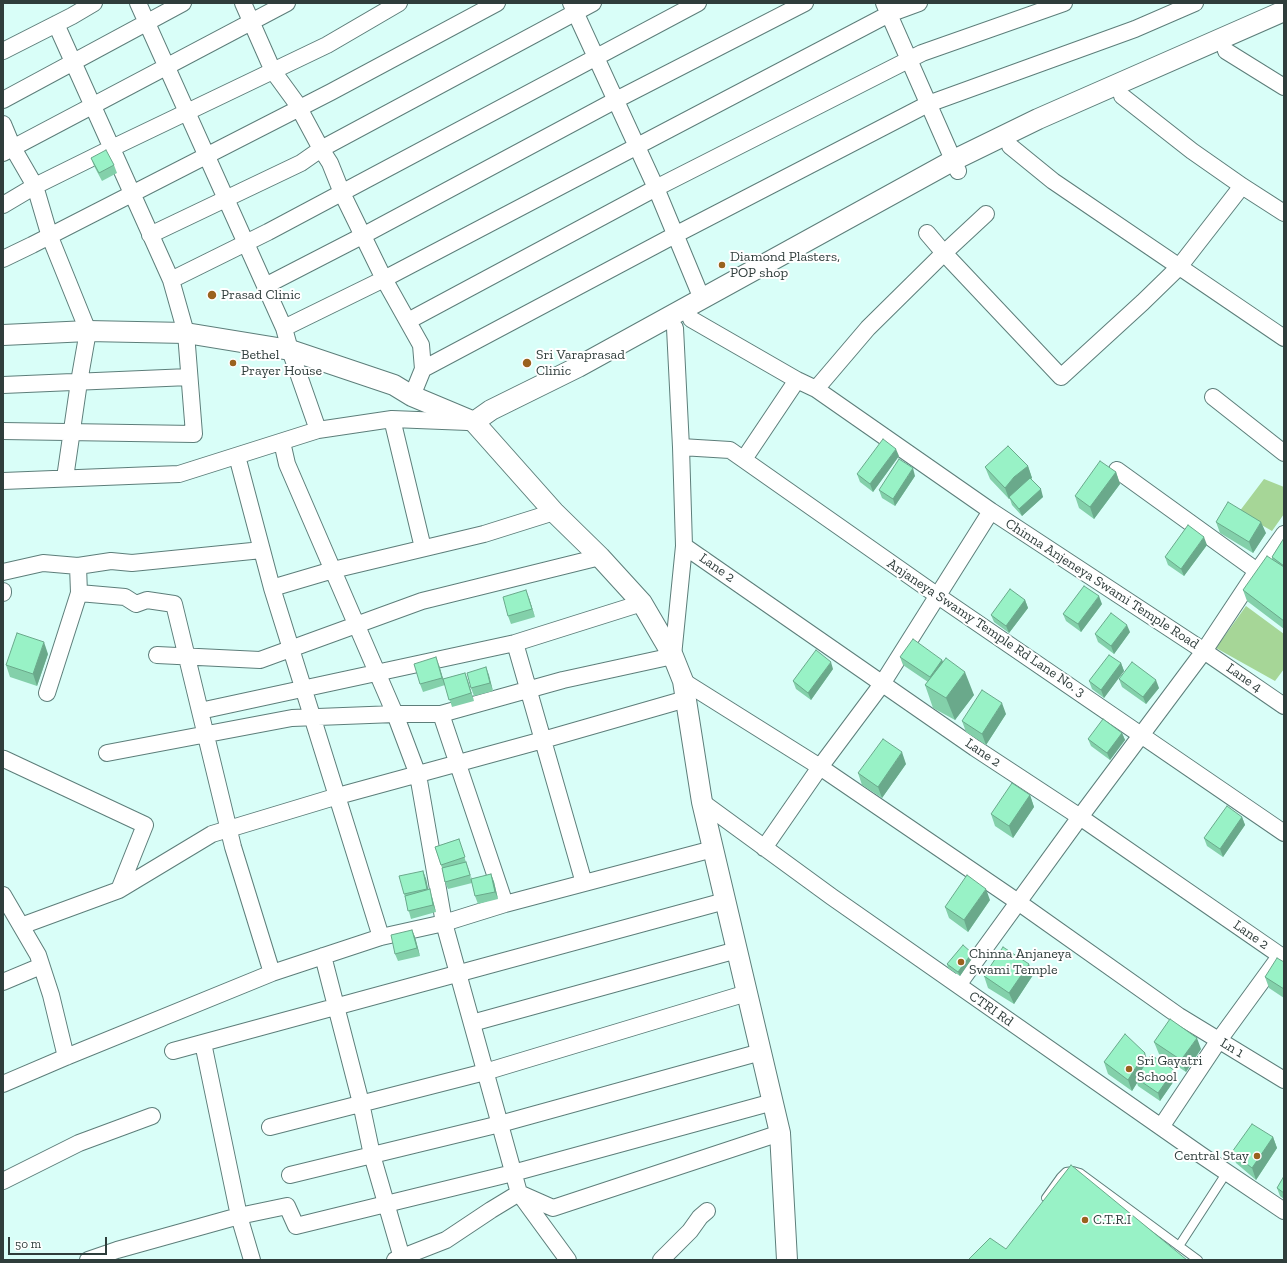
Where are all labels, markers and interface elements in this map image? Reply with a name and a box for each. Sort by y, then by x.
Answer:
place label: Diamond Plasters, POP shop [730,249,840,282]
marker: Diamond Plasters, POP shop [717,260,727,270]
place label: Prasad Clinic [221,287,301,303]
marker: Prasad Clinic [206,289,218,301]
place label: Bethel Prayer House [241,347,322,380]
place label: Sri Varaprasad Clinic [536,347,625,380]
marker: Sri Varaprasad Clinic [521,357,533,369]
marker: Bethel Prayer House [228,358,238,368]
street label: Chinna Anjeneya Swami Temple Road [1002,515,1202,653]
street label: Lane 2 [696,550,738,586]
street label: Anjaneya Swamy Temple Rd Lane No. 3 [884,555,1088,701]
street label: Lane 4 [1223,660,1265,696]
street label: Lane 2 [962,735,1004,771]
street label: Lane 2 [1230,917,1272,953]
place label: Chinna Anjaneya Swami Temple [969,946,1071,978]
marker: Chinna Anjaneya Swami Temple [956,957,966,967]
street label: CTRI Rd [966,988,1016,1030]
street label: Ln 1 [1217,1035,1247,1061]
place label: Sri Gayatri School [1137,1053,1202,1086]
marker: Sri Gayatri School [1124,1064,1134,1074]
place label: Central Stay [1174,1148,1249,1164]
marker: Central Stay [1252,1151,1262,1161]
place label: C.T.R.I [1093,1212,1131,1228]
marker: C.T.R.I [1080,1215,1090,1225]
scale bar [10,1229,109,1255]
text: 50 m [15,1237,41,1251]

